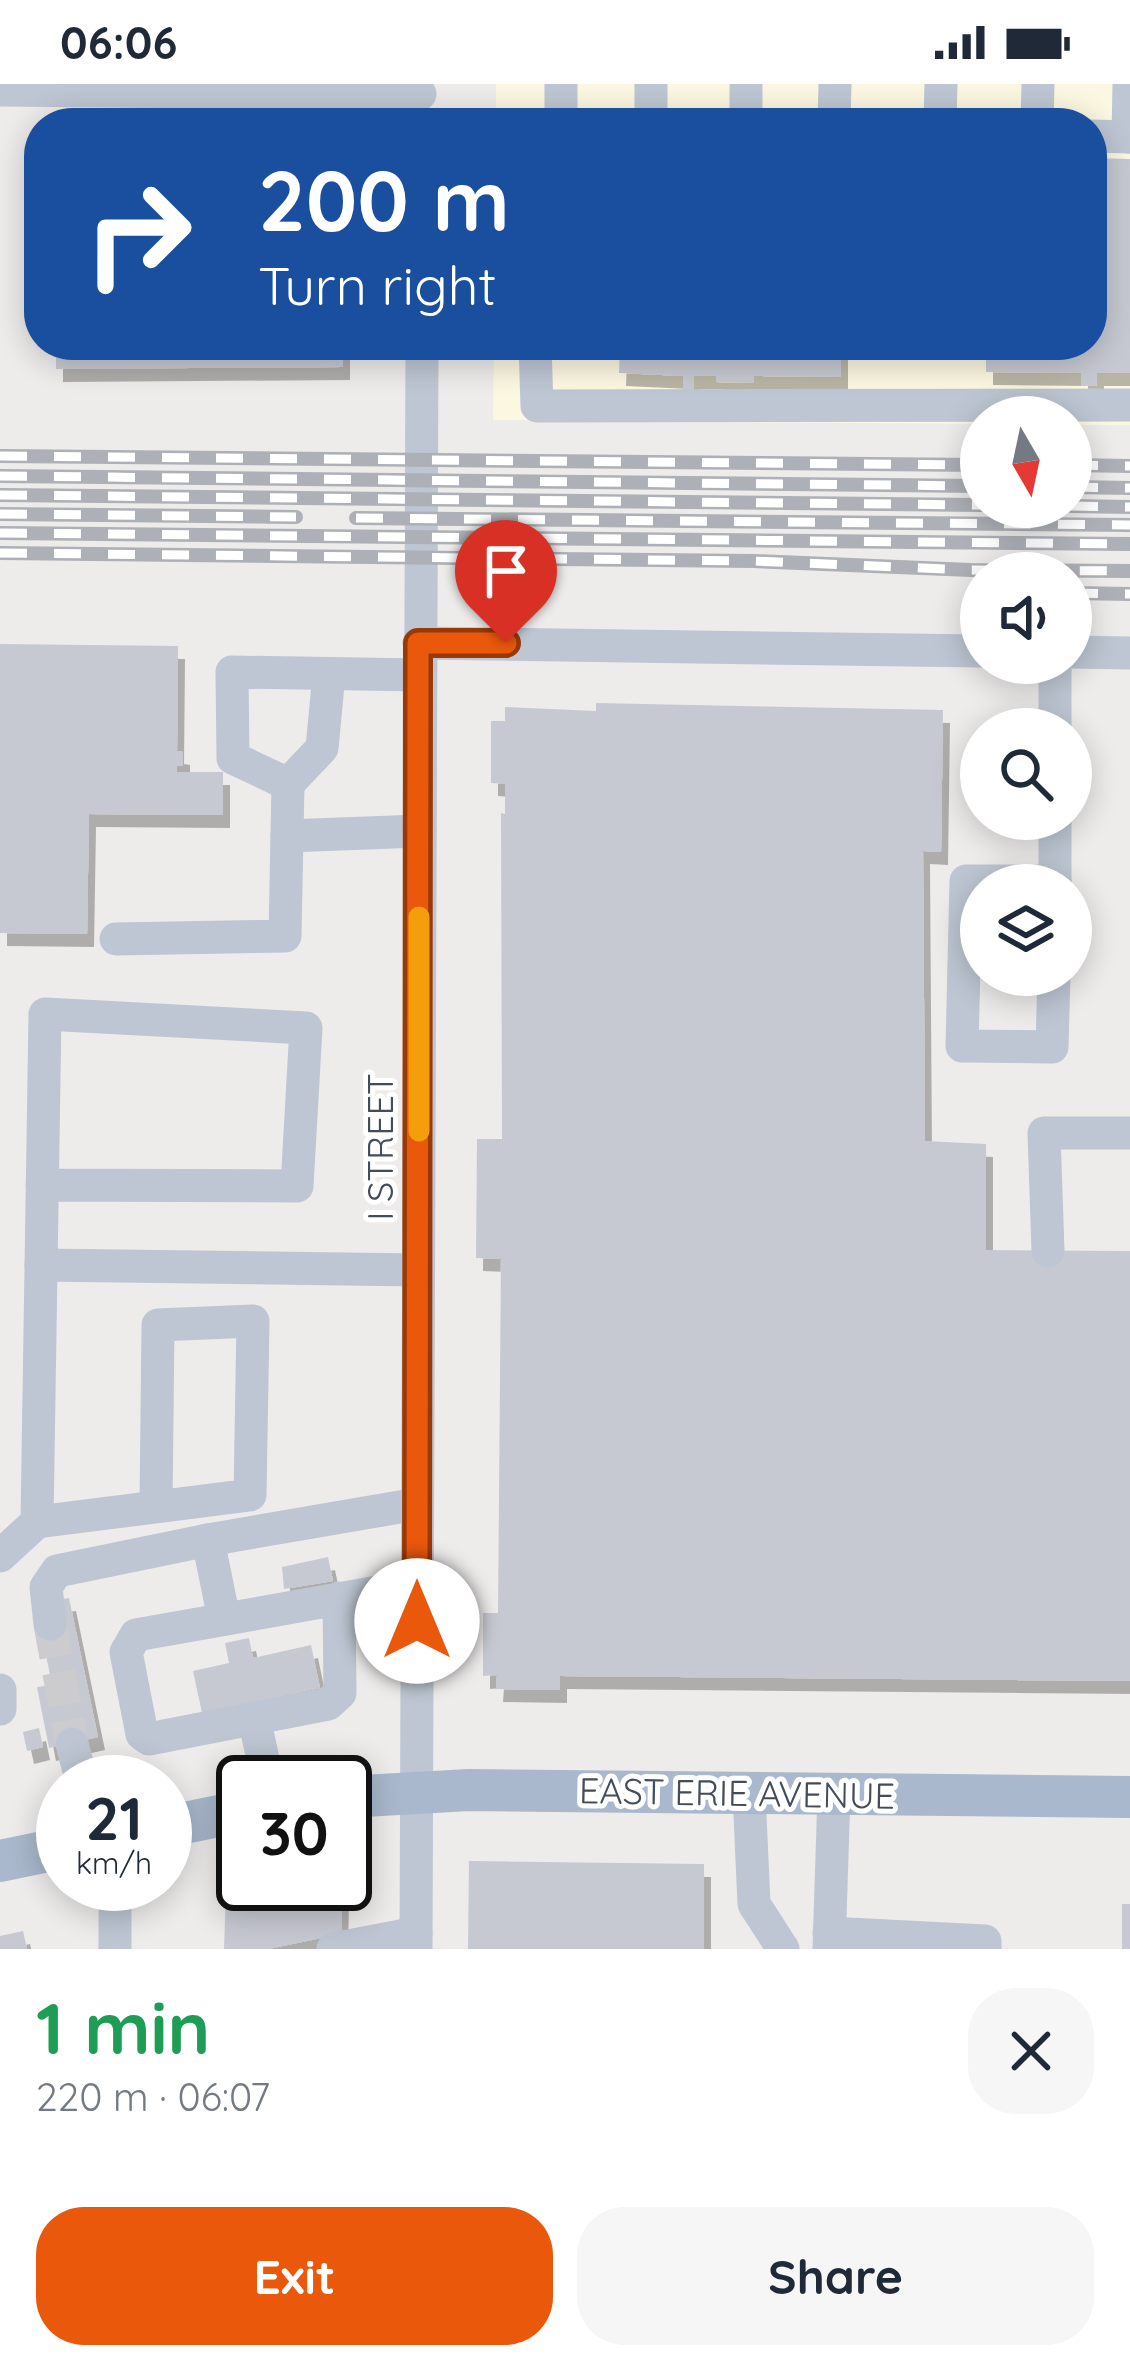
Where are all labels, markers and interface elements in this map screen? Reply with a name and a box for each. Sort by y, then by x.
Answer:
text: 06:06 [60,14,177,70]
text: 200 m [258,147,510,252]
icon: right [60,156,216,312]
text: Turn right [258,251,497,319]
north arrow [960,396,1092,528]
map controls [960,396,1092,996]
pin [455,520,557,643]
icon: arrive [473,538,539,604]
button: sound [960,552,1092,684]
button: search [960,708,1092,840]
button: layers [960,864,1092,996]
street label: I STREET [357,1073,402,1221]
position arrow [354,1558,480,1684]
speed limit sign: 30 [216,1755,372,1911]
street label: EAST ERIE AVENUE [579,1767,895,1818]
text: 21 [85,1780,143,1855]
text: km/h [76,1844,152,1882]
text: 1 min [36,1982,210,2072]
button: close [968,1988,1094,2114]
text: 220 m · 06:07 [36,2072,270,2121]
button: Exit [36,2207,553,2345]
button: Share [577,2207,1094,2345]

